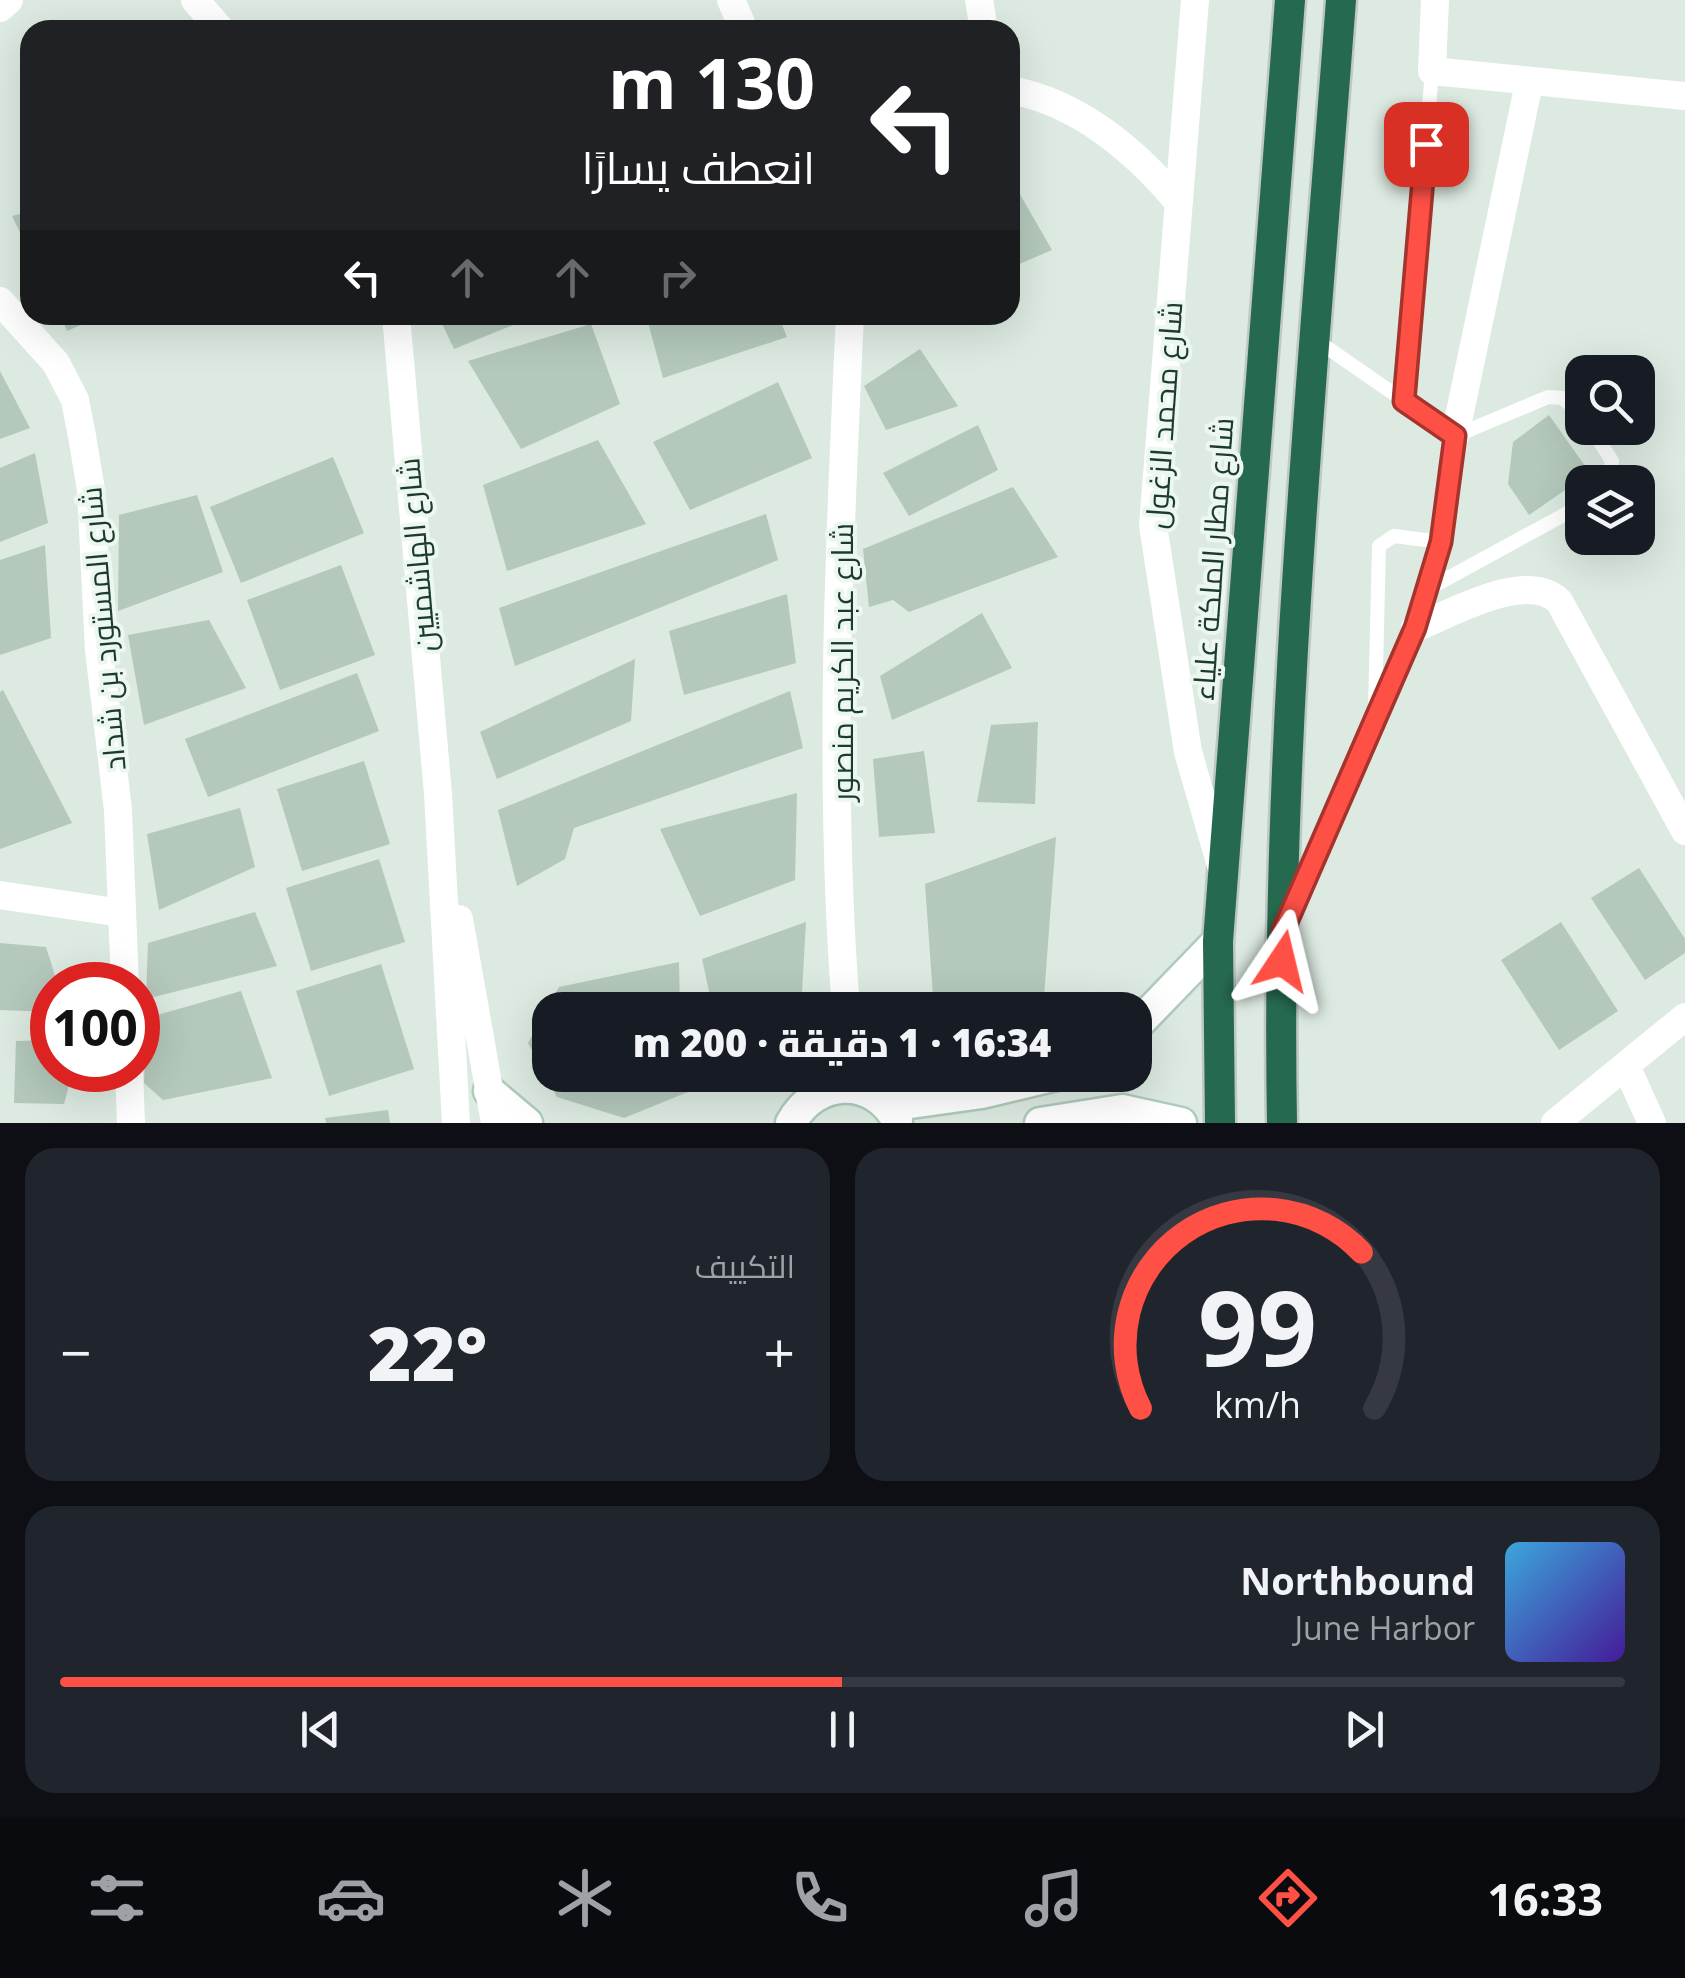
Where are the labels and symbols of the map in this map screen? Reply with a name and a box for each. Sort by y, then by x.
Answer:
pin [1384,102,1469,187]
street label: شارع محمد الزغول [1135,300,1192,530]
street label: شارع مطار الملكة علياء [1182,416,1243,702]
street label: شارع الهاشميين [387,456,446,654]
street label: شارع المستورد بن شداد [69,485,136,773]
street label: شارع عبد الكريم منصور [821,523,863,803]
position arrow [1230,909,1334,1013]
speed limit sign: 100 [30,962,160,1092]

